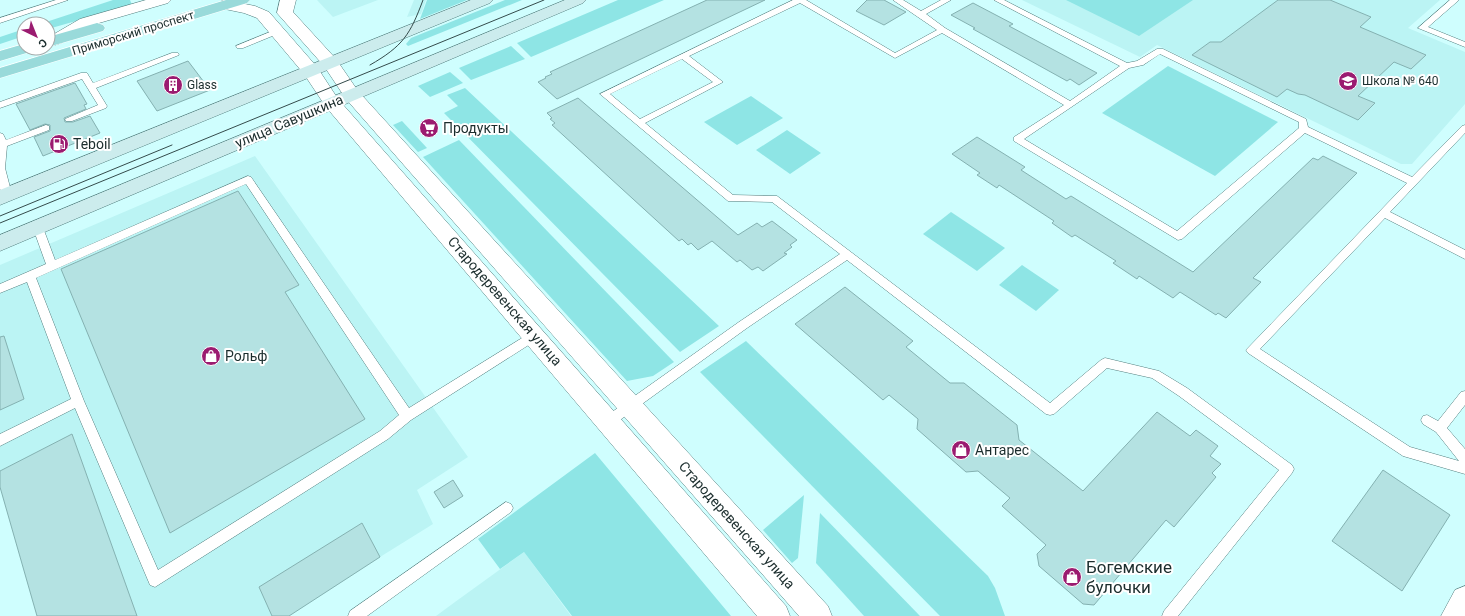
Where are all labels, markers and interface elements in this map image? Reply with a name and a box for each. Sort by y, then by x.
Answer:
street label: Приморский проспект [70,8,196,58]
north arrow [16,16,56,56]
text: С [35,36,50,50]
school or university icon: Школа № 640 [1337,70,1359,92]
building icon: Glass [162,74,184,96]
place label: Школа № 640 [1362,74,1439,88]
place label: Glass [187,78,217,92]
street label: улица Савушкина [233,91,345,151]
supermarket icon: Продукты [418,117,440,139]
place label: Продукты [443,120,509,136]
fuel station icon: Teboil [48,133,70,155]
place label: Teboil [73,136,111,152]
street label: Стародеревенская улица [445,233,565,369]
shop icon: Рольф [200,345,222,367]
place label: Рольф [225,348,267,364]
shop icon: Антарес [950,439,972,461]
place label: Антарес [975,442,1029,458]
street label: Стародеревенская улица [676,458,798,592]
place label: Богемские булочки [1086,557,1172,597]
shop icon: Богемские булочки [1061,566,1083,588]

